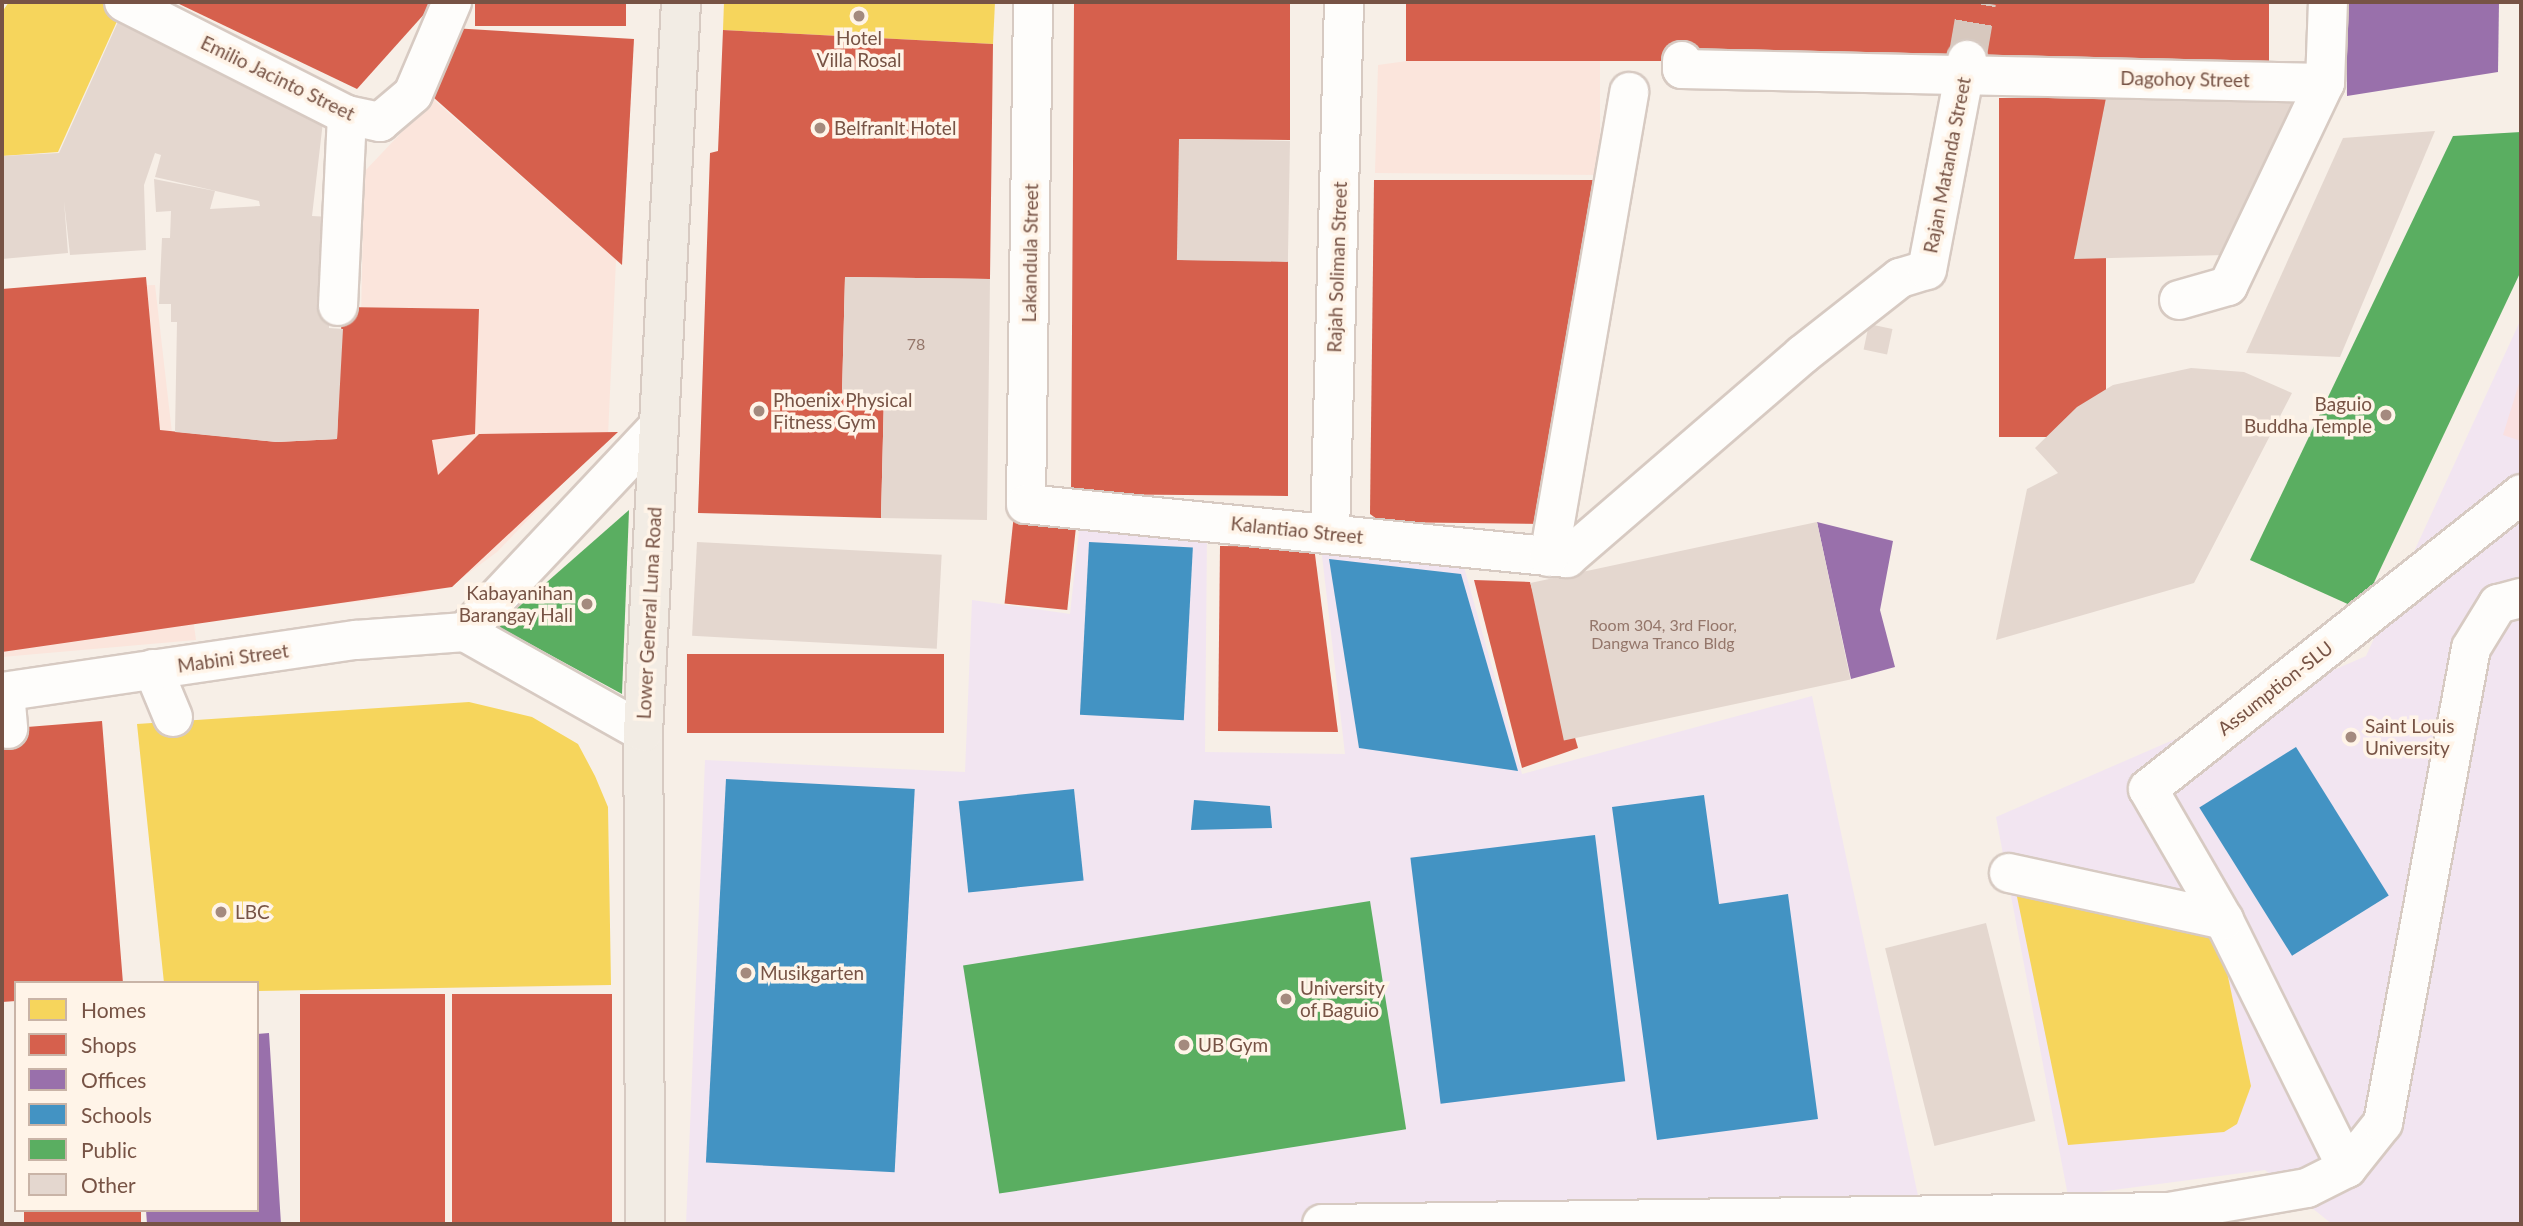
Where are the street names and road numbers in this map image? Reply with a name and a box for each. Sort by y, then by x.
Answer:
street label: Emilio Jacinto Street [197,31,359,125]
street label: Dagohoy Street [2120,66,2250,92]
street label: Rajan Matanda Street [1919,75,1975,255]
street label: Rajah Soliman Street [1323,181,1351,353]
street label: Lakandula Street [1017,183,1043,323]
street label: Lower General Luna Road [632,506,666,720]
street label: Kalantiao Street [1230,512,1364,548]
street label: Assumption-SLU [2213,636,2337,740]
street label: Mabini Street [176,639,290,677]

